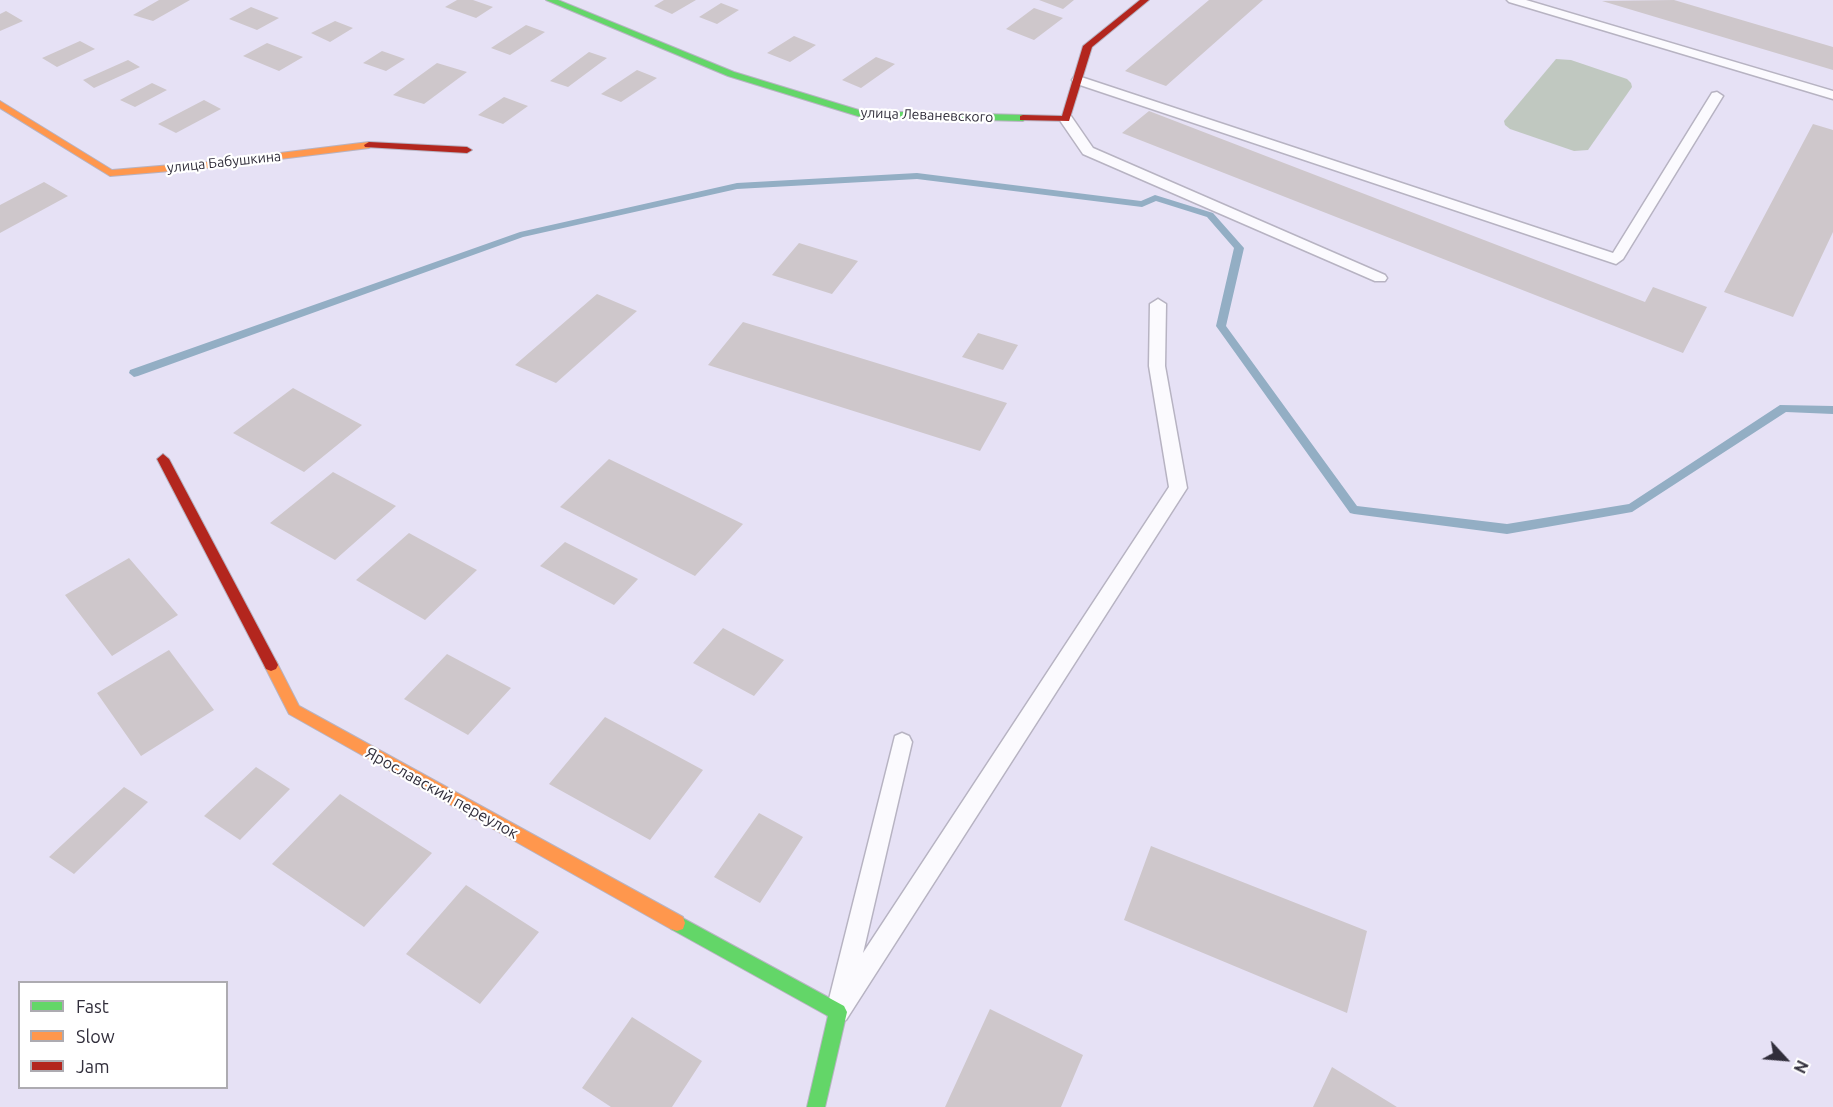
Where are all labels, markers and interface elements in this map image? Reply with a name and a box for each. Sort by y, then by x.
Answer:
street label: улица Леваневского [860,104,994,126]
street label: улица Бабушкина [166,148,282,176]
street label: Ярославский переулок [362,743,522,843]
legend [18,981,228,1089]
text: Fast [76,996,109,1016]
text: Slow [76,1026,115,1046]
north arrow [1755,1029,1815,1089]
text: Jam [76,1056,110,1076]
text: N [1790,1058,1812,1076]

